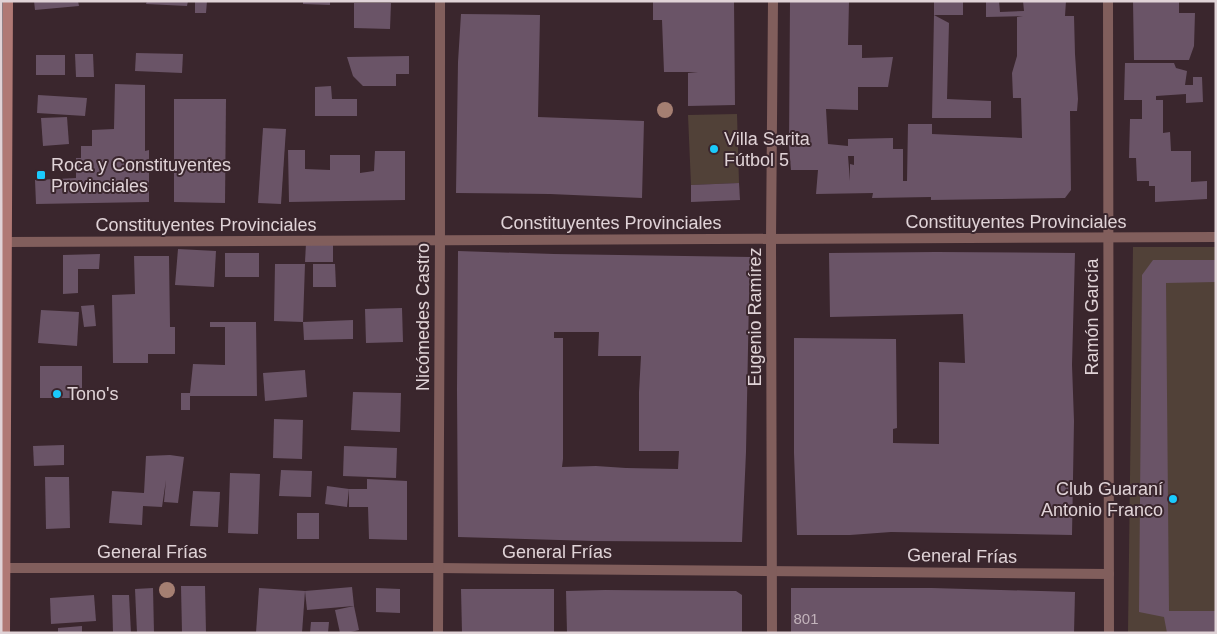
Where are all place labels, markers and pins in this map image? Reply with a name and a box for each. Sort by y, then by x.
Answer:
place label: Villa Sarita Fútbol 5 [724,129,811,170]
marker: Villa Sarita Fútbol 5 [708,143,720,155]
place label: Roca y Constituyentes Provinciales [51,155,231,196]
marker: Roca y Constituyentes Provinciales [35,169,47,181]
place label: Tono's [67,384,118,404]
marker: Tono's [51,388,63,400]
place label: Club Guaraní Antonio Franco [1041,479,1163,520]
marker: Club Guaraní Antonio Franco [1167,493,1179,505]

